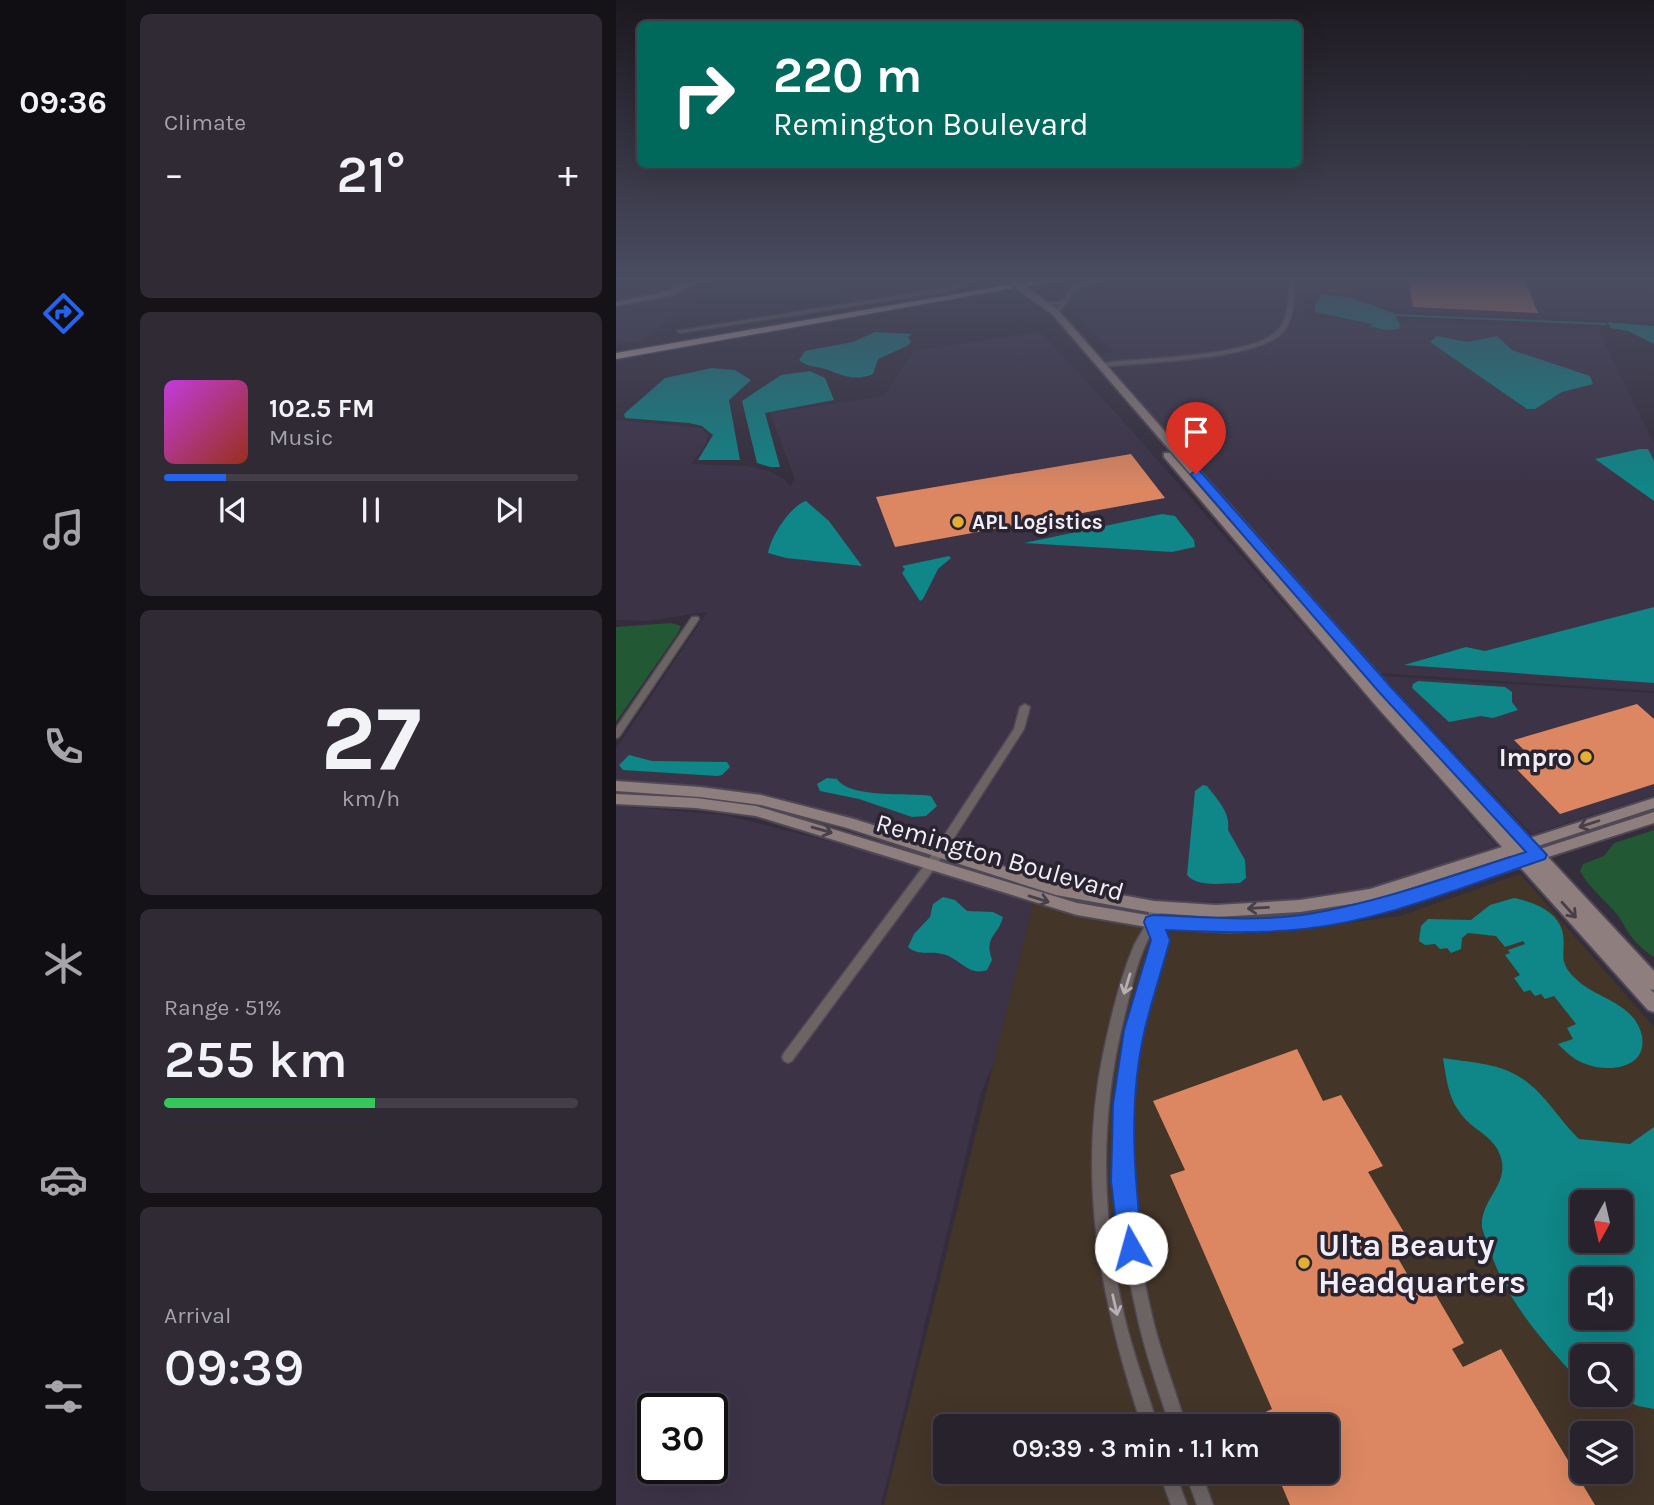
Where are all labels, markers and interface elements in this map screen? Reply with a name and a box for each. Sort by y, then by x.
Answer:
text: 220 m [773,47,922,104]
icon: right [658,49,749,140]
text: 09:36 [19,84,107,121]
text: Remington Boulevard [773,106,1089,143]
text: Climate [164,109,246,136]
text: 21° [337,144,405,205]
text: − [164,152,184,197]
text: + [558,152,578,197]
icon: directions [39,289,88,338]
text: 102.5 FM [269,393,375,424]
pin [1166,402,1226,474]
icon: arrive [1177,413,1215,451]
text: Music [269,424,333,451]
icon: previous [214,491,252,529]
icon: pause [352,491,390,529]
icon: next [490,491,528,529]
icon: music [39,505,88,554]
place label: APL Logistics [972,510,1103,534]
marker: APL Logistics [950,514,966,530]
text: 27 [321,686,421,792]
icon: phone [39,722,88,771]
place label: Impro [1499,742,1572,773]
marker: Impro [1578,749,1594,765]
text: km/h [342,785,400,812]
street label: Remington Boulevard [872,807,1127,908]
one-way arrow [1578,818,1600,831]
one-way arrow [811,825,833,838]
one-way arrow [1027,894,1049,906]
one-way arrow [1561,901,1577,919]
one-way arrow [1246,902,1269,915]
icon: climate [39,939,88,988]
one-way arrow [1120,973,1133,995]
text: Range · 51% [164,994,282,1021]
text: 255 km [164,1029,348,1090]
icon: car [39,1155,88,1204]
north arrow [1570,1190,1633,1253]
map controls [1570,1190,1633,1484]
position arrow [1094,1211,1168,1285]
place label: Ulta Beauty Headquarters [1318,1227,1526,1301]
marker: Ulta Beauty Headquarters [1296,1255,1312,1271]
button: sound [1570,1267,1633,1330]
one-way arrow [1109,1293,1122,1316]
text: Arrival [164,1302,231,1329]
text: 09:39 [164,1337,304,1398]
button: search [1570,1344,1633,1407]
icon: filters [39,1372,88,1421]
speed limit sign: 30 [637,1393,728,1484]
button: layers [1570,1421,1633,1484]
text: 09:39 · 3 min · 1.1 km [1012,1433,1260,1464]

